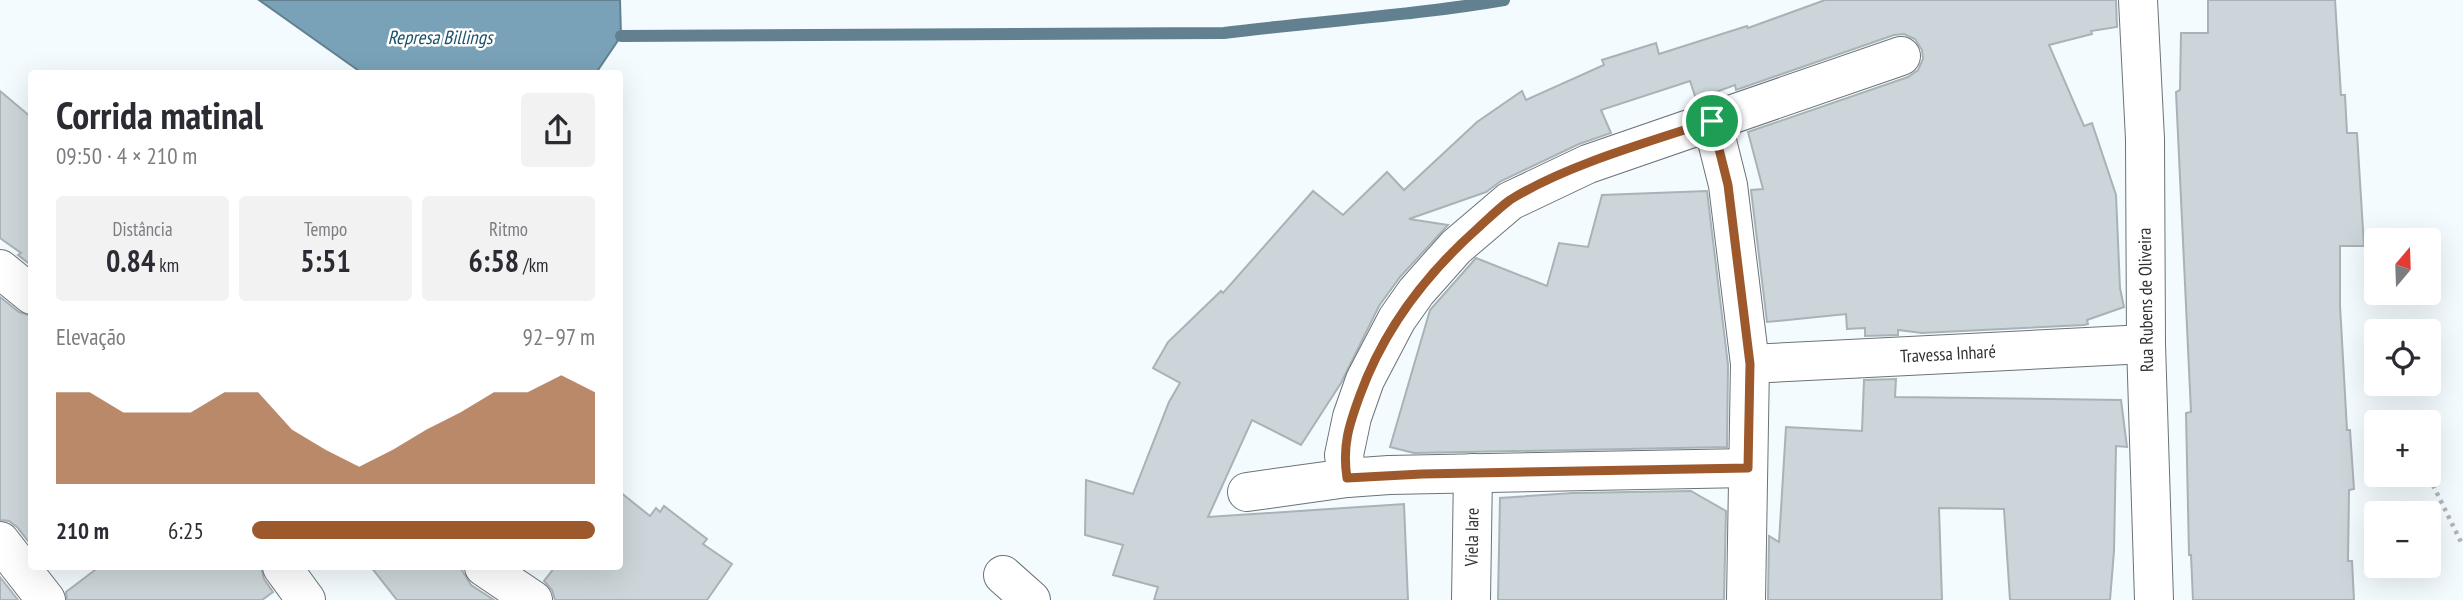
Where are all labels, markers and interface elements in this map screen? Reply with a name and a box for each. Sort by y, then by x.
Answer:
water label: Represa Billings [388,25,494,49]
text: Corrida matinal [56,90,263,139]
pin [1682,91,1742,151]
button: share [521,93,595,167]
icon: arrive [1693,102,1731,140]
text: 09:50 · 4 × 210 m [56,141,197,170]
text: Distância [112,217,173,241]
text: Tempo [304,217,347,241]
text: Ritmo [489,217,528,241]
street label: Rua Rubens de Oliveira [2133,228,2158,372]
north arrow [2364,228,2441,304]
map controls [2364,228,2441,578]
text: 0.84 [106,241,155,280]
text: 5:51 [300,241,351,280]
text: 6:58 [469,241,519,280]
text: km [155,253,179,277]
text: /km [519,253,548,277]
button: locate [2364,319,2441,396]
text: Elevação [56,322,126,351]
text: 92–97 m [523,322,595,351]
street label: Travessa Inharé [1900,340,1996,367]
button: + [2364,410,2441,487]
button: − [2364,501,2441,578]
street label: Viela Iare [1459,507,1484,568]
text: 210 m [56,516,109,545]
text: 6:25 [168,516,204,545]

